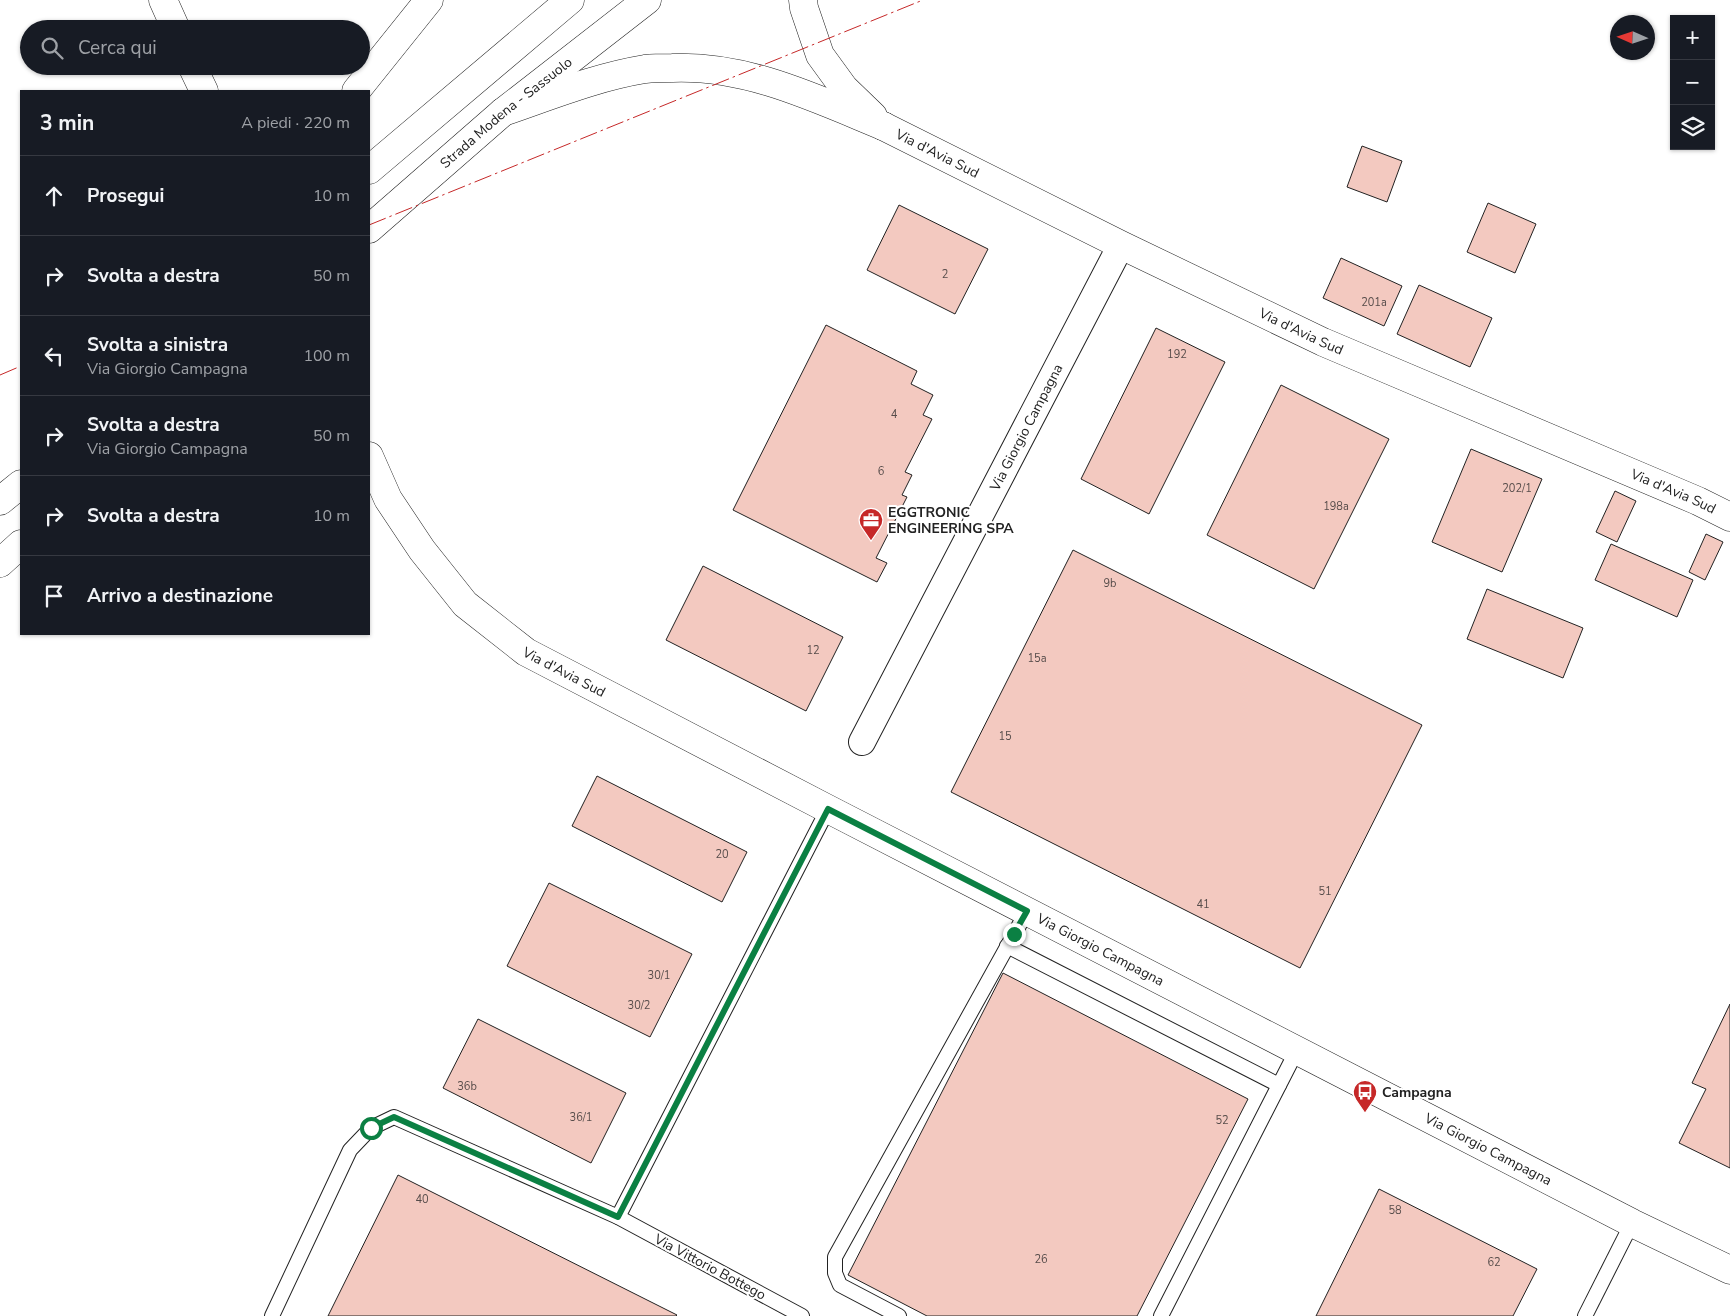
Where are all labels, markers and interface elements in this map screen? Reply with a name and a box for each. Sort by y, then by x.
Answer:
north arrow [1610,15,1655,60]
map controls [1670,15,1715,150]
button: + [1670,15,1715,60]
search box [20,20,370,75]
icon: search [38,34,66,62]
text: Cerca qui [78,35,157,61]
street label: Strada Modena - Sassuolo [436,52,576,172]
button: − [1670,60,1715,105]
button: layers [1670,105,1715,150]
text: 3 min [40,109,94,137]
text: A piedi · 220 m [241,112,350,134]
street label: Via d'Avia Sud [892,124,983,182]
icon: ahead [40,182,68,210]
text: Prosegui [87,183,164,209]
text: 10 m [313,185,350,207]
icon: right [40,262,68,290]
text: Svolta a destra [87,263,220,289]
text: 50 m [313,265,350,287]
house number: 2 [942,267,948,282]
house number: 201a [1361,295,1387,310]
street label: Via d'Avia Sud [1255,303,1346,359]
text: Svolta a sinistra [87,332,228,358]
icon: left [40,342,68,370]
text: 100 m [303,345,350,367]
house number: 192 [1167,347,1187,362]
text: Via Giorgio Campagna [87,358,248,380]
street label: Via Giorgio Campagna [985,360,1067,495]
house number: 4 [891,407,898,422]
text: Svolta a destra [87,412,220,438]
icon: right [40,422,68,450]
text: 50 m [313,425,350,447]
text: Via Giorgio Campagna [87,438,248,460]
house number: 6 [878,464,885,479]
street label: Via d'Avia Sud [1627,464,1719,518]
house number: 202/1 [1502,481,1532,496]
house number: 198a [1323,499,1349,514]
icon: right [40,502,68,530]
text: Svolta a destra [87,503,220,529]
place label: EGGTRONIC ENGINEERING SPA [888,503,1014,538]
text: 10 m [313,505,350,527]
office icon: EGGTRONIC ENGINEERING SPA [858,507,884,541]
house number: 9b [1103,576,1117,591]
icon: arrive [40,582,68,610]
text: Arrivo a destinazione [87,583,273,609]
street label: Via d'Avia Sud [518,642,609,701]
house number: 12 [806,643,820,658]
house number: 15a [1027,651,1047,666]
house number: 15 [998,729,1012,744]
house number: 20 [715,847,729,862]
house number: 51 [1318,884,1332,899]
house number: 41 [1196,897,1210,912]
street label: Via Giorgio Campagna [1033,908,1168,990]
route end [1003,923,1026,946]
house number: 30/1 [648,968,670,983]
house number: 30/2 [628,998,650,1013]
house number: 36b [457,1079,477,1094]
bus stop icon: Campagna [1352,1079,1378,1113]
place label: Campagna [1382,1083,1452,1102]
street label: Via Giorgio Campagna [1420,1108,1555,1190]
house number: 36/1 [570,1110,592,1125]
house number: 52 [1215,1113,1229,1128]
route start [360,1117,383,1140]
house number: 40 [415,1192,429,1207]
house number: 58 [1388,1203,1402,1218]
street label: Via Vittorio Bottego [650,1229,769,1305]
house number: 26 [1034,1252,1048,1267]
house number: 62 [1487,1255,1501,1270]

